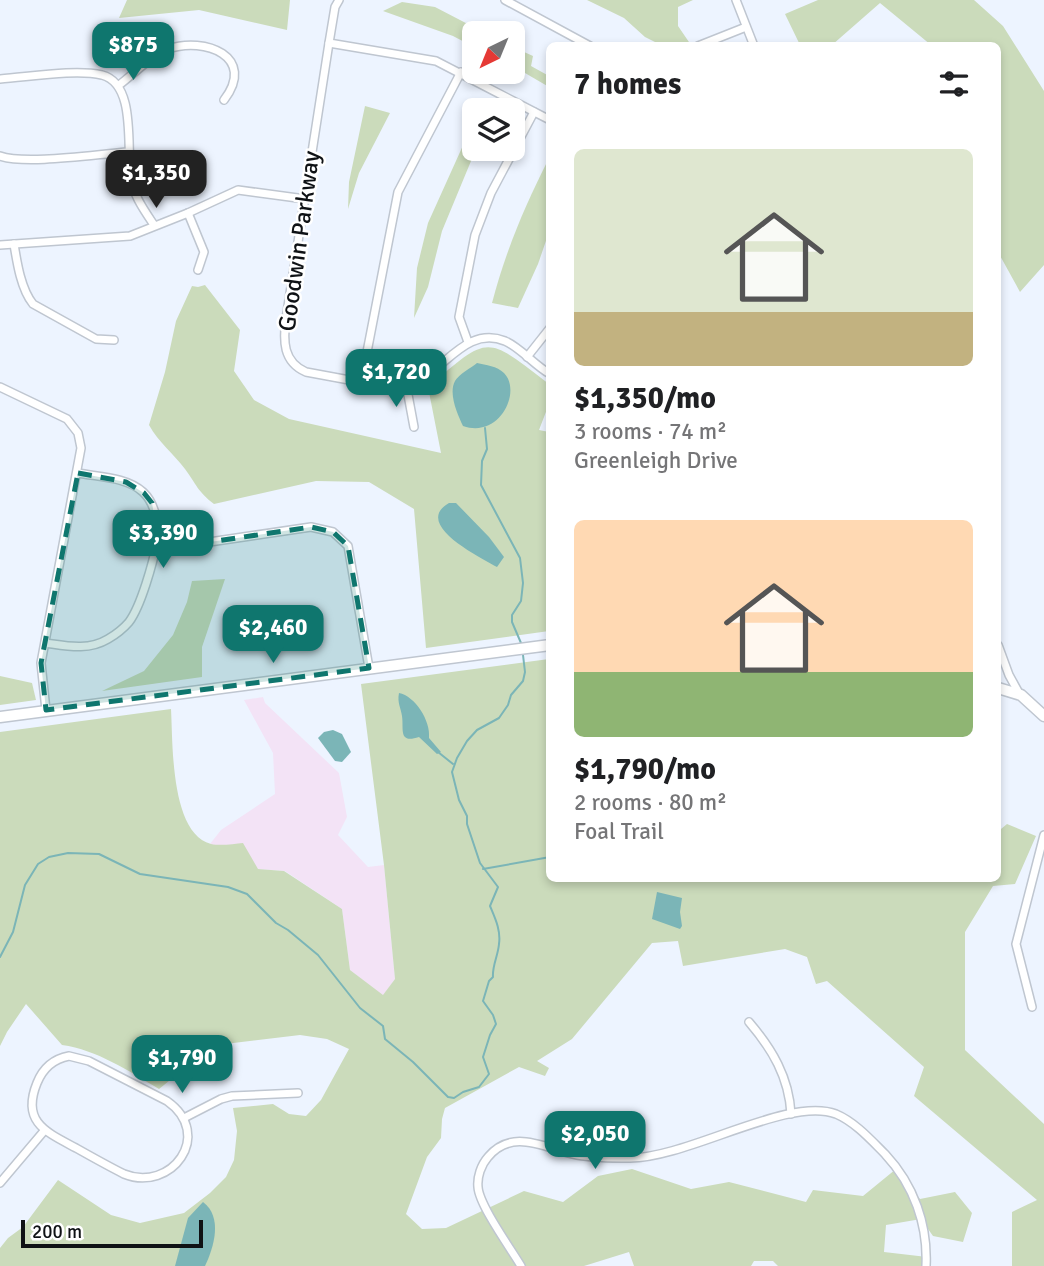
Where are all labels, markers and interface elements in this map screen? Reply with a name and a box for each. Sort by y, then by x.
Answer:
north arrow [462,21,525,84]
map controls [462,21,525,161]
pin: $875 [92,22,174,82]
text: $875 [108,30,158,59]
icon: filters [935,65,973,103]
text: 7 homes [574,66,681,103]
button: layers [462,98,525,161]
street label: Goodwin Parkway [271,149,327,333]
pin: $1,350 [99,150,213,210]
text: $1,350 [122,158,190,187]
icon: home [711,194,837,320]
pin: $1,720 [339,350,453,409]
text: $1,720 [362,357,430,386]
text: $1,350/mo [574,380,716,417]
text: 3 rooms · 74 m² [574,417,727,446]
text: Greenleigh Drive [574,446,738,475]
pin: $3,390 [106,510,220,570]
text: $3,390 [129,518,197,547]
icon: home [711,565,837,691]
pin: $2,460 [216,606,330,665]
text: $2,460 [239,613,307,642]
text: $1,790/mo [574,751,716,788]
text: 2 rooms · 80 m² [574,788,727,817]
text: Foal Trail [574,817,664,846]
pin: $1,790 [125,1036,239,1095]
text: $1,790 [148,1043,216,1072]
pin: $2,050 [538,1112,652,1171]
text: $2,050 [561,1119,629,1148]
scale bar [21,1217,203,1249]
text: 200 m [32,1220,82,1244]

